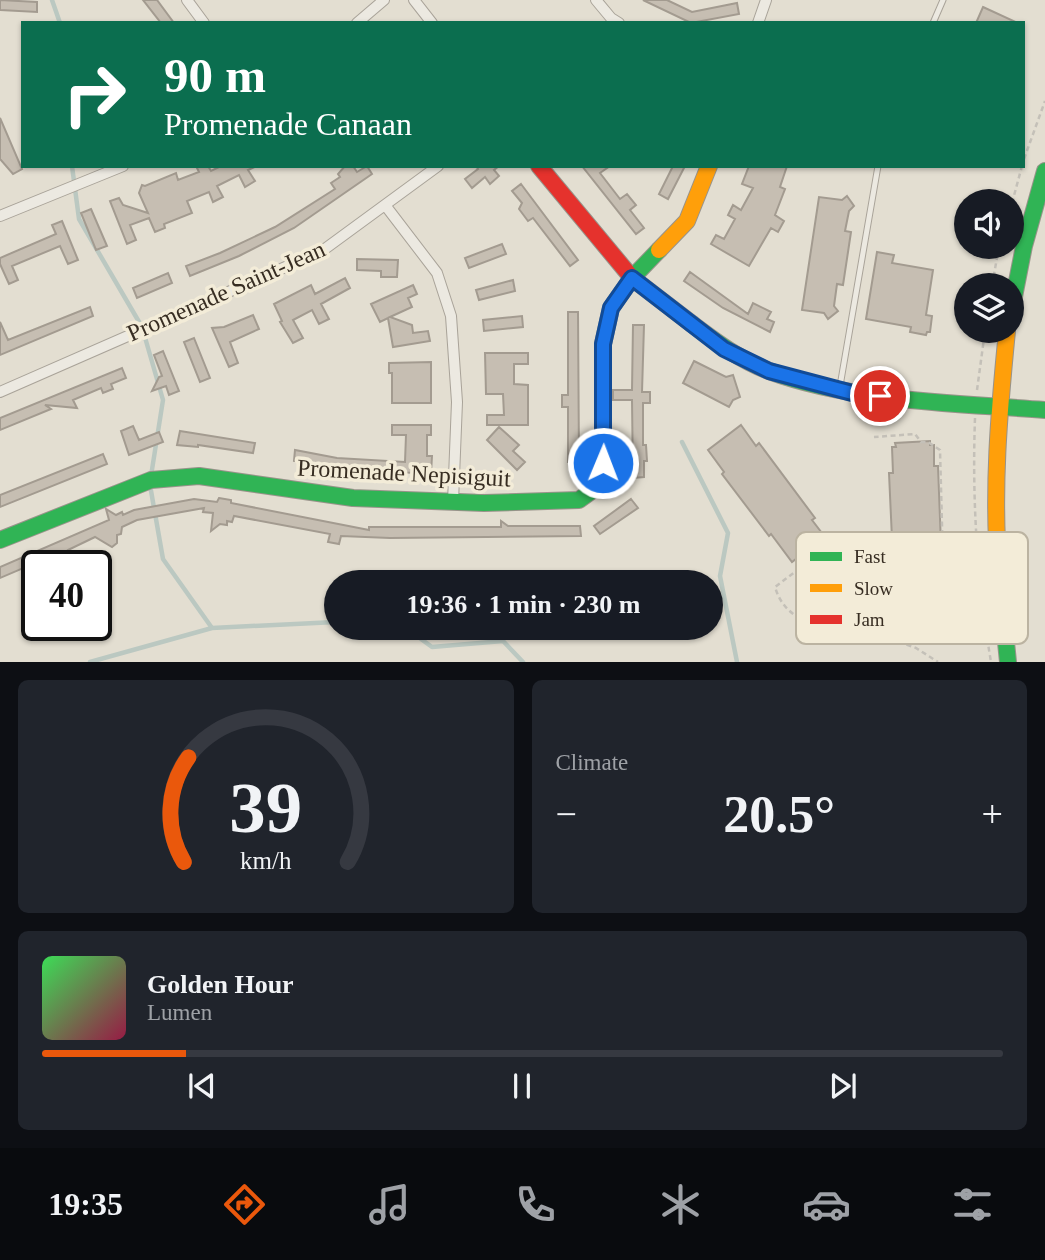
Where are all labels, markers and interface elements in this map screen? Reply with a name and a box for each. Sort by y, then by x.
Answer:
text: 90 m [164,48,266,103]
icon: right [49,49,140,140]
text: Promenade Canaan [164,106,412,142]
map controls [954,189,1024,343]
button: sound [954,189,1024,259]
street label: Promenade Saint-Jean [123,236,329,346]
button: layers [954,273,1024,343]
pin [850,366,910,426]
icon: arrive [861,377,899,415]
position arrow [566,426,640,500]
street label: Promenade Nepisiguit [296,454,512,492]
legend [796,532,1028,644]
text: Fast [854,546,886,567]
speed limit sign: 40 [21,550,112,641]
text: Slow [854,578,893,599]
text: 19:36 · 1 min · 230 m [407,590,641,619]
text: Jam [854,609,885,630]
text: Climate [556,750,628,775]
text: 39 [229,768,302,849]
text: 20.5° [723,786,835,843]
text: − [556,793,577,835]
text: + [982,793,1003,835]
text: km/h [240,847,292,874]
text: Golden Hour [147,970,294,999]
text: Lumen [147,1000,212,1025]
icon: previous [183,1067,221,1105]
icon: pause [503,1067,541,1105]
icon: next [824,1067,862,1105]
icon: directions [220,1180,269,1229]
icon: music [365,1180,414,1229]
icon: phone [511,1180,560,1229]
icon: climate [656,1180,705,1229]
icon: car [802,1180,851,1229]
icon: filters [948,1180,997,1229]
text: 19:35 [48,1186,123,1222]

